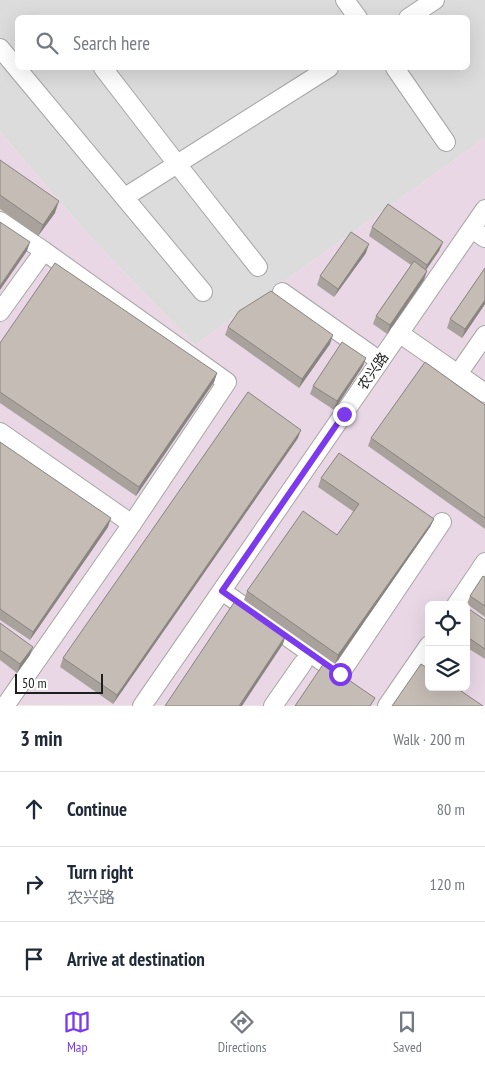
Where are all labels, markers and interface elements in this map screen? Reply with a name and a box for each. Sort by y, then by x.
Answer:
search box [15,15,470,70]
icon: search [33,29,61,57]
text: Search here [73,31,150,55]
street label: 农兴路 [354,349,392,393]
route end [333,403,356,426]
map controls [425,601,470,691]
button: locate [425,601,470,646]
button: layers [425,646,470,691]
route start [329,663,352,686]
scale bar [15,671,102,694]
text: 50 m [22,674,47,692]
text: 3 min [20,725,62,752]
text: Walk · 200 m [393,729,465,749]
icon: ahead [20,795,48,823]
text: Continue [67,797,127,821]
text: 80 m [437,799,465,819]
text: Turn right [67,860,133,884]
icon: right [20,870,48,898]
text: 120 m [430,874,465,894]
text: 农兴路 [67,887,115,907]
icon: arrive [20,945,48,973]
text: Arrive at destination [67,947,205,971]
tab: Map [63,1008,91,1056]
tab: Directions [218,1008,266,1056]
tab: Saved [393,1008,422,1056]

